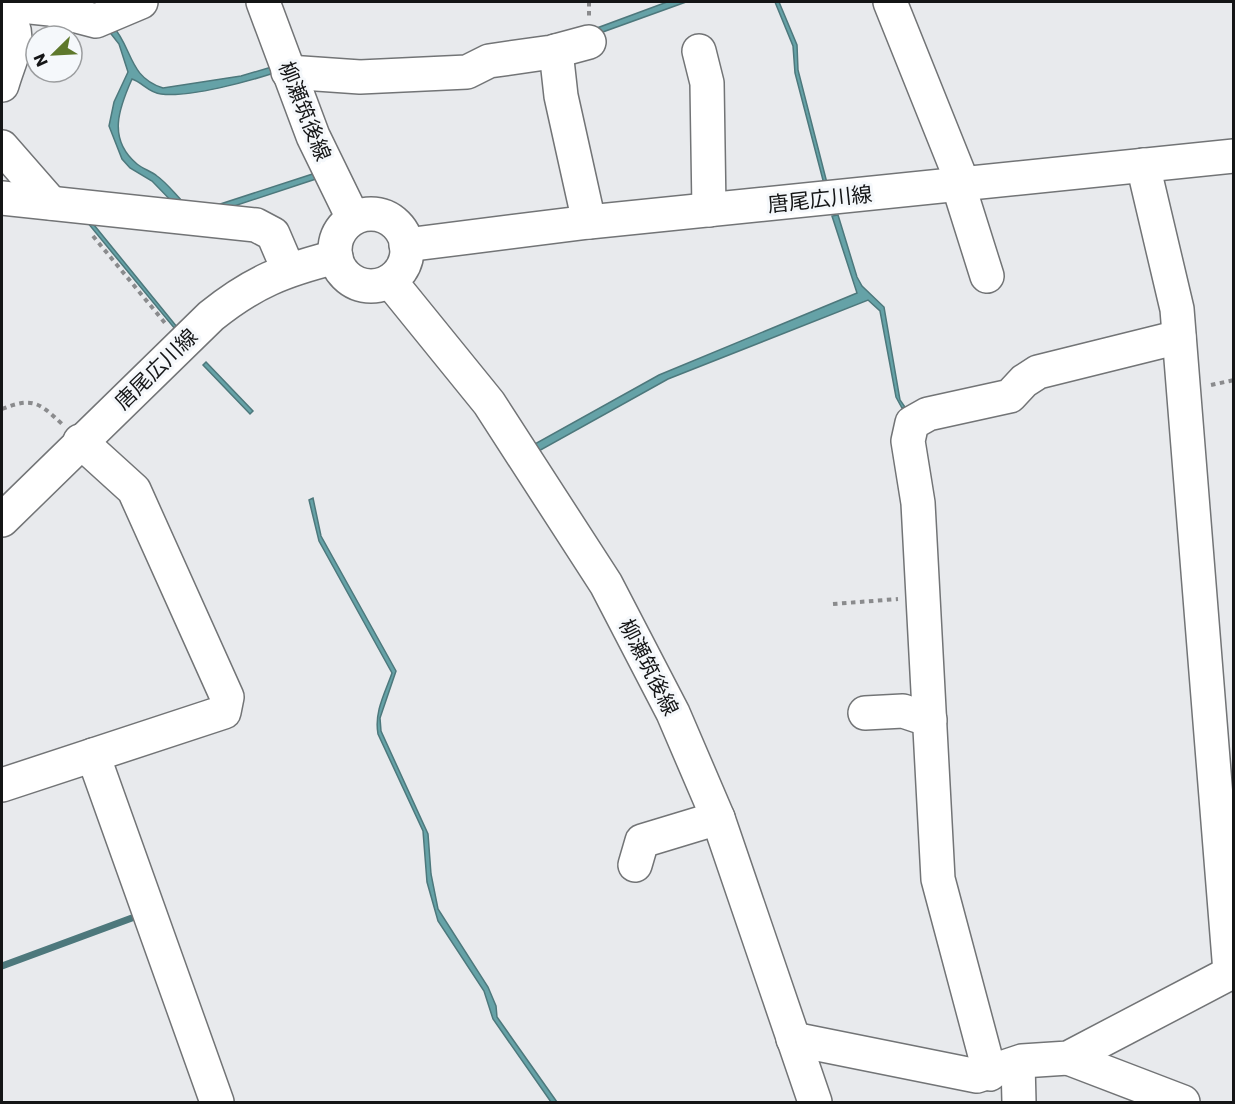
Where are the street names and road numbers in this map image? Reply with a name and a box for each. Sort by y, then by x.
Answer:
street label: 柳瀬筑後線 [272,57,338,165]
street label: 唐尾広川線 [766,179,874,219]
street label: 唐尾広川線 [108,322,204,416]
street label: 柳瀬筑後線 [612,614,686,720]

